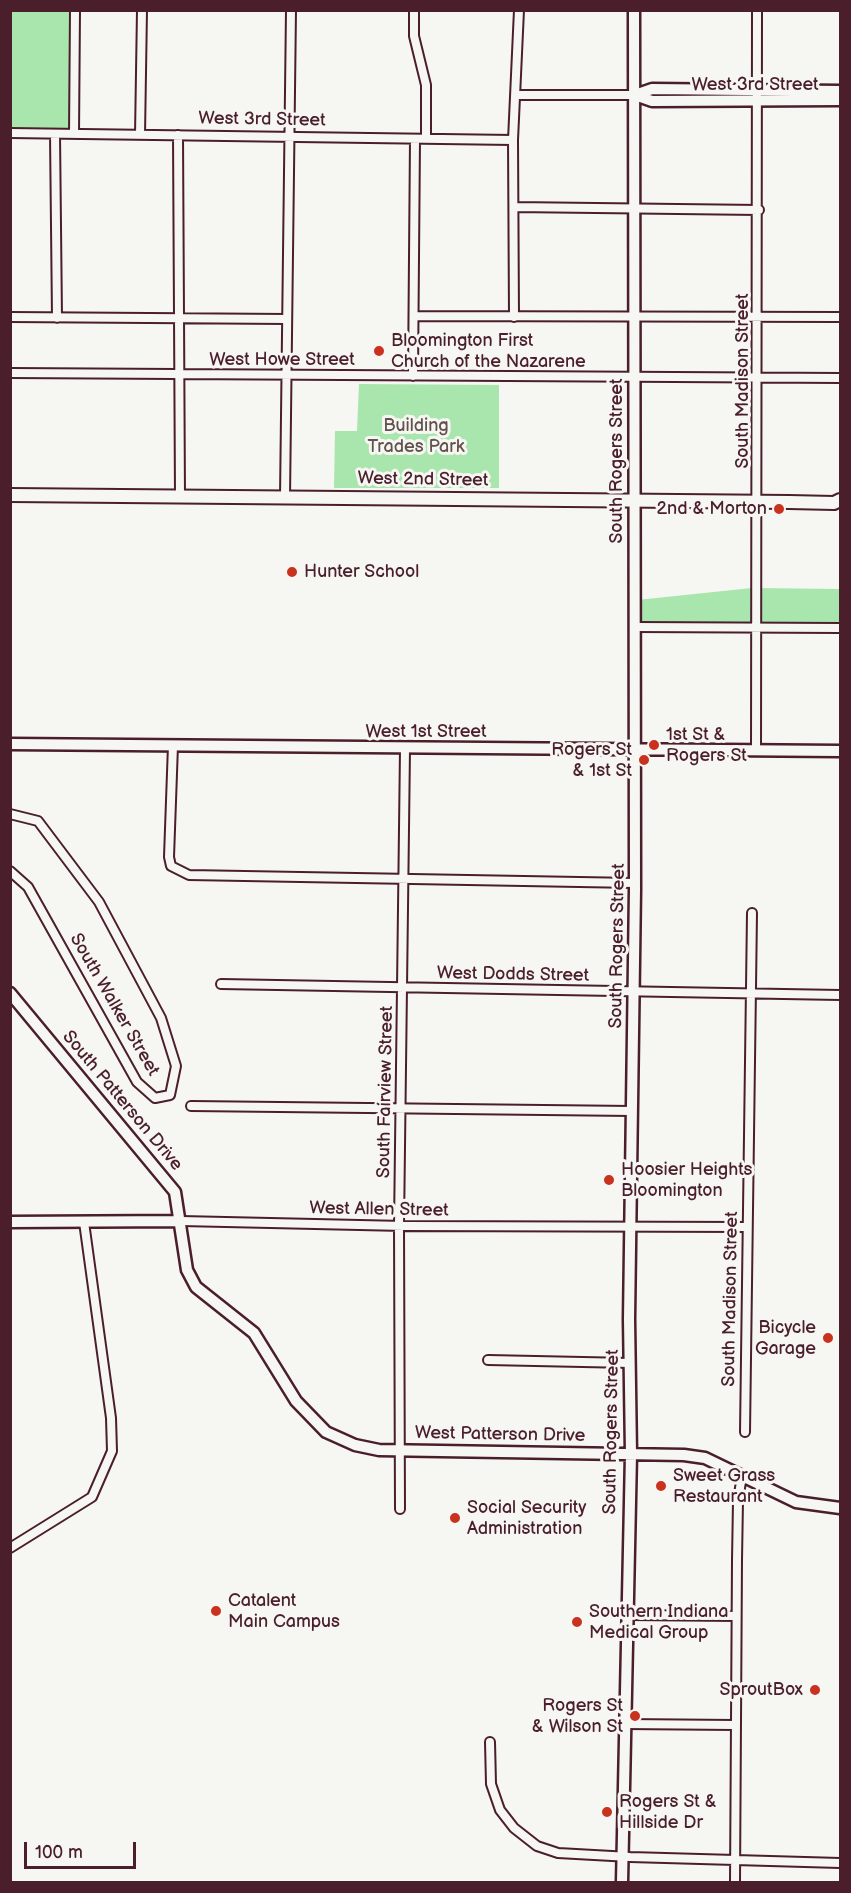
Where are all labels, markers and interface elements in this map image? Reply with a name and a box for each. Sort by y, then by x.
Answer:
street label: West 3rd Street [691,74,819,96]
street label: West 3rd Street [198,108,326,132]
street label: South Madison Street [732,293,754,469]
place label: Bloomington First Church of the Nazarene [391,330,586,372]
marker: Bloomington First Church of the Nazarene [372,344,386,358]
street label: West Howe Street [209,349,355,371]
street label: South Rogers Street [606,378,628,544]
park label: Building Trades Park [367,415,465,458]
street label: West 2nd Street [357,468,489,492]
place label: 2nd & Morton [656,498,767,520]
marker: 2nd & Morton [772,502,786,516]
place label: Hunter School [304,561,419,583]
marker: Hunter School [285,565,299,579]
street label: West 1st Street [365,721,487,743]
place label: 1st St & Rogers St [666,724,747,766]
marker: 1st St & Rogers St [647,738,661,752]
place label: Rogers St & 1st St [551,739,632,782]
marker: Rogers St & 1st St [637,753,651,767]
street label: South Rogers Street [606,863,630,1029]
street label: South Walker Street [64,930,164,1080]
street label: West Dodds Street [437,963,589,987]
street label: South Fairview Street [374,1006,398,1178]
street label: South Patterson Drive [57,1027,187,1175]
place label: Hoosier Heights Bloomington [621,1159,752,1202]
marker: Hoosier Heights Bloomington [602,1173,616,1187]
street label: West Allen Street [309,1198,449,1222]
street label: South Madison Street [719,1211,743,1387]
place label: Bicycle Garage [755,1317,816,1360]
marker: Bicycle Garage [821,1331,835,1345]
street label: South Rogers Street [600,1349,624,1515]
street label: West Patterson Drive [415,1423,585,1447]
place label: Sweet Grass Restaurant [673,1465,775,1508]
marker: Sweet Grass Restaurant [654,1479,668,1493]
place label: Social Security Administration [467,1497,587,1540]
marker: Social Security Administration [448,1511,462,1525]
place label: Catalent Main Campus [228,1590,340,1632]
place label: Southern Indiana Medical Group [589,1601,728,1644]
marker: Catalent Main Campus [209,1604,223,1618]
marker: Southern Indiana Medical Group [570,1615,584,1629]
place label: SproutBox [720,1679,803,1701]
marker: SproutBox [808,1683,822,1697]
place label: Rogers St & Wilson St [532,1695,623,1738]
marker: Rogers St & Wilson St [628,1709,642,1723]
place label: Rogers St & Hillside Dr [619,1791,717,1834]
marker: Rogers St & Hillside Dr [600,1805,614,1819]
scale bar [27,1830,140,1868]
text: 100 m [35,1842,83,1863]

